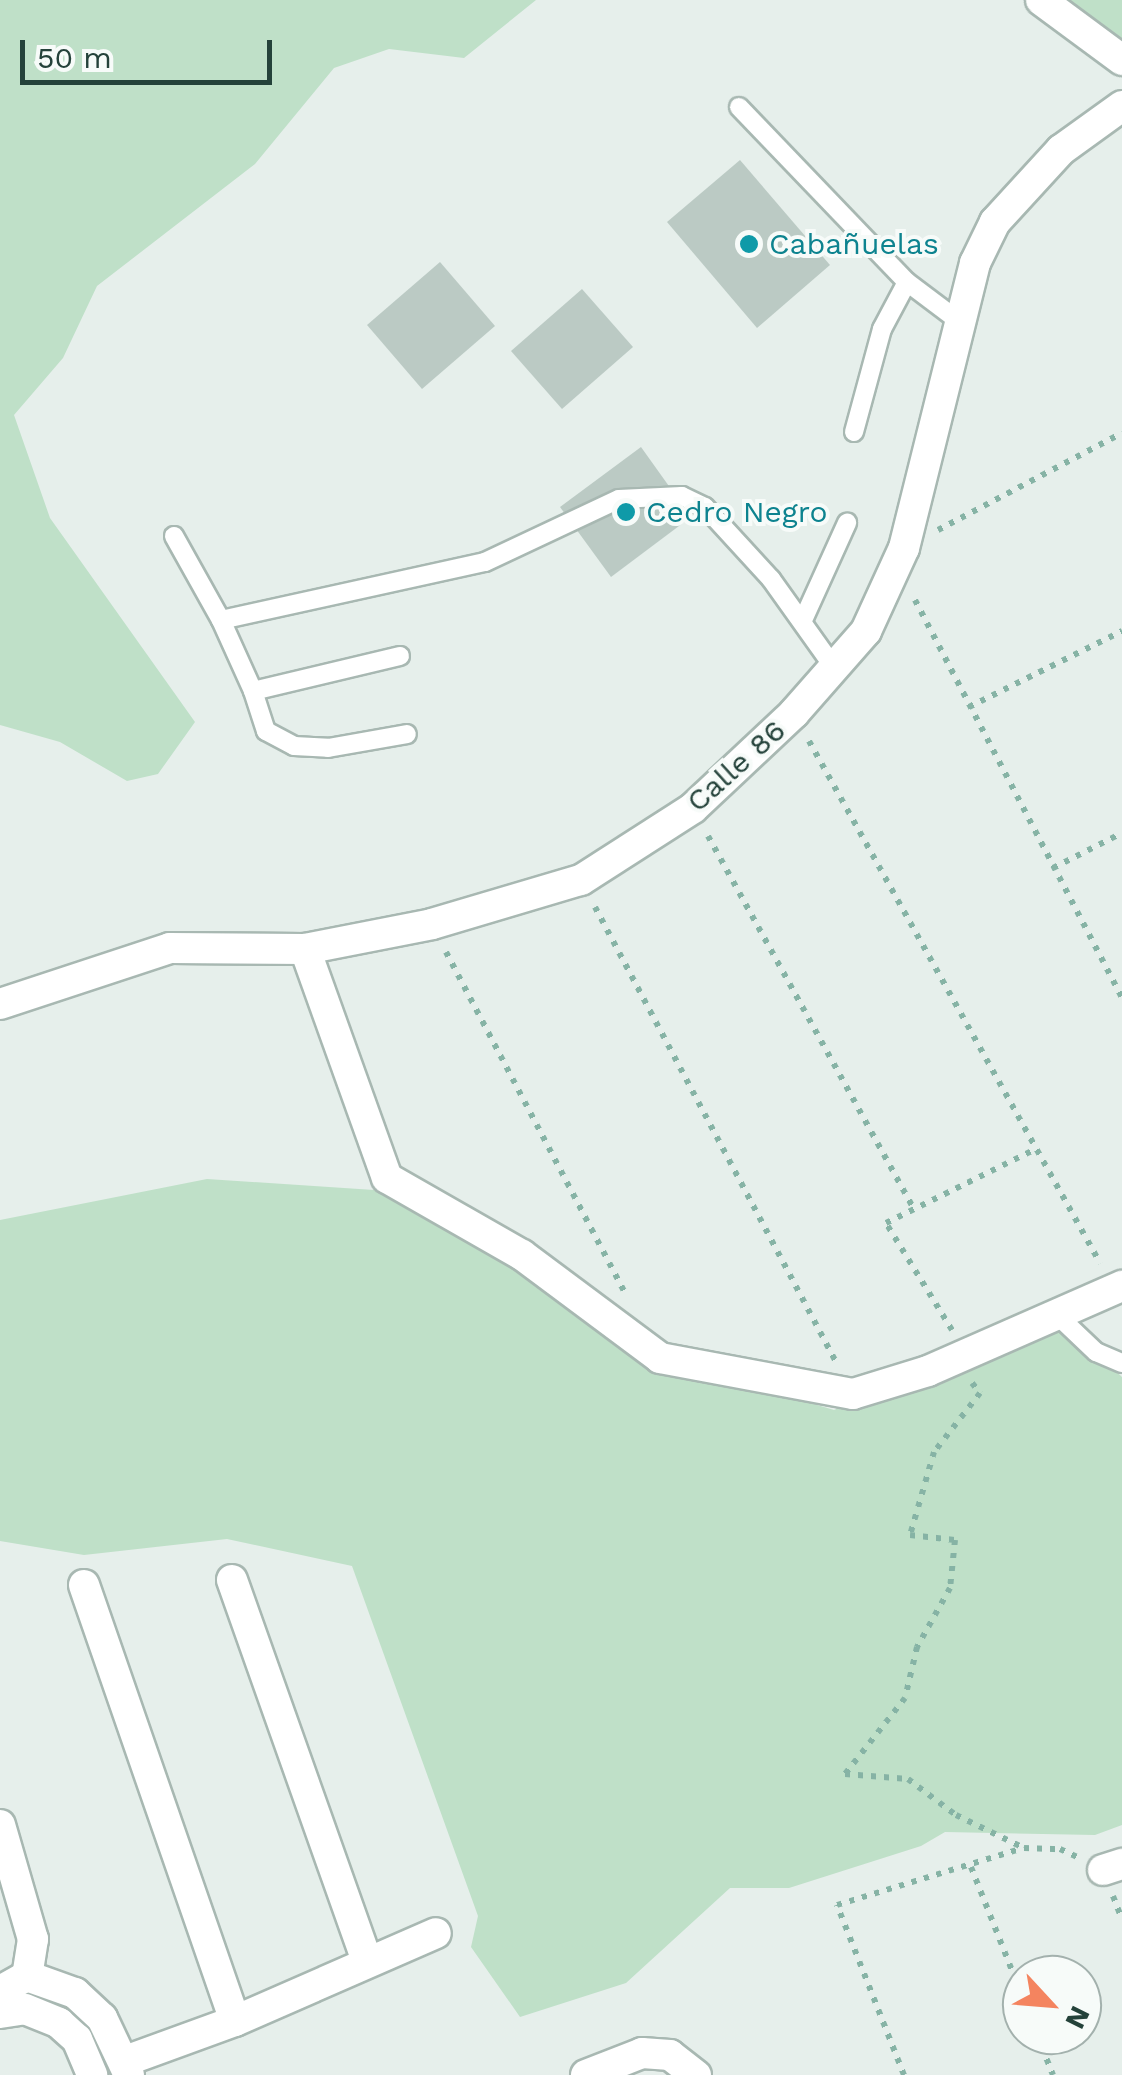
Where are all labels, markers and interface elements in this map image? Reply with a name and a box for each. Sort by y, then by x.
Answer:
scale bar [25,20,278,82]
text: 50 m [37,40,112,75]
place label: Cabañuelas [769,226,939,262]
marker: Cabañuelas [738,233,760,255]
place label: Cedro Negro [646,494,827,530]
marker: Cedro Negro [615,501,637,523]
street label: Calle 86 [679,712,793,820]
north arrow [1002,1955,1102,2055]
text: N [1058,2001,1097,2034]

